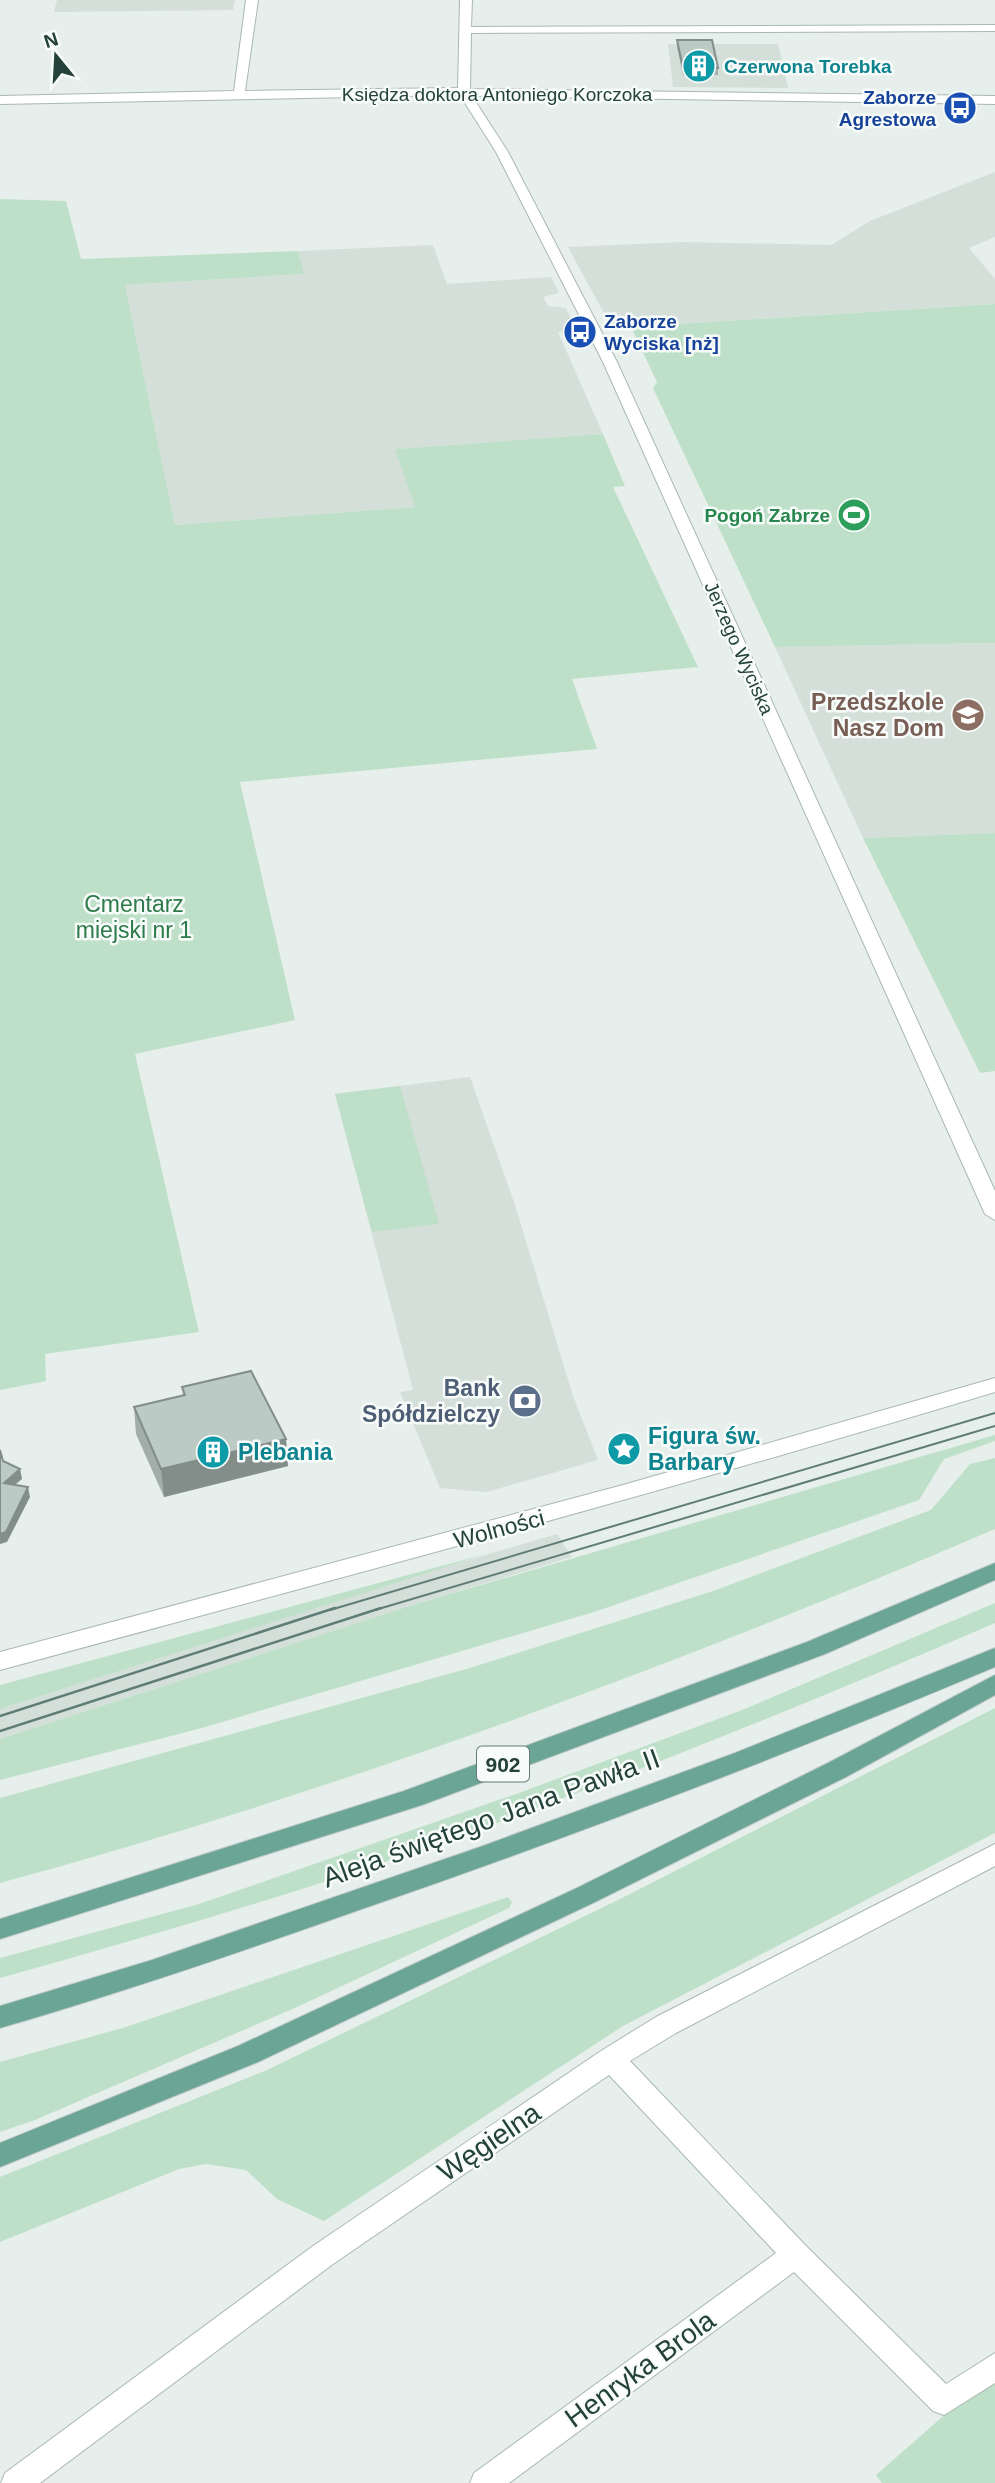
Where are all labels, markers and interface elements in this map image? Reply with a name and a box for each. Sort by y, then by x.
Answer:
north arrow [21,21,91,91]
text: N [41,28,61,52]
building icon: Czerwona Torebka [680,47,718,85]
place label: Czerwona Torebka [724,56,892,77]
street label: Księdza doktora Antoniego Korczoka [342,84,653,105]
place label: Zaborze Agrestowa [839,87,936,130]
bus stop icon: Zaborze Agrestowa [941,89,979,127]
place label: Zaborze Wyciska [nż] [604,311,719,354]
bus stop icon: Zaborze Wyciska [nż] [561,313,599,351]
sports icon: Pogoń Zabrze [835,496,873,534]
place label: Pogoń Zabrze [704,505,830,526]
street label: Jerzego Wyciska [700,578,778,718]
place label: Przedszkole Nasz Dom [811,689,944,741]
school or university icon: Przedszkole Nasz Dom [949,696,987,734]
park label: Cmentarz miejski nr 1 [76,891,192,943]
place label: Bank Spółdzielczy [362,1375,500,1427]
bank icon: Bank Spółdzielczy [506,1382,544,1420]
place label: Figura św. Barbary [648,1423,761,1475]
place icon: Figura św. Barbary [605,1430,643,1468]
building icon: Plebania [194,1433,232,1471]
place label: Plebania [238,1439,333,1465]
street label: Wolności [451,1504,547,1554]
street label: Aleja świętego Jana Pawła II [318,1742,664,1894]
road number: 902 [477,1746,529,1782]
street label: Węgielna [432,2096,546,2187]
street label: Henryka Brola [559,2304,721,2434]

